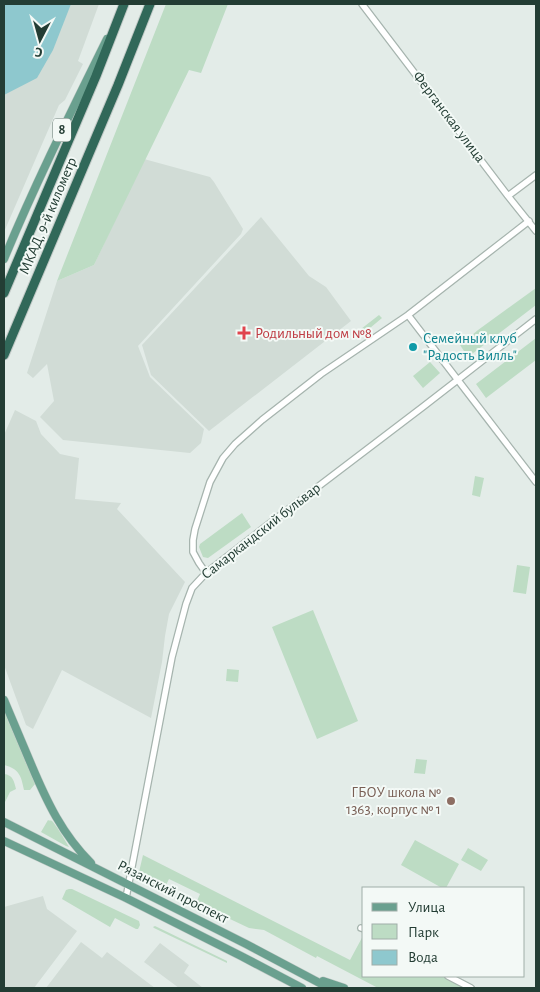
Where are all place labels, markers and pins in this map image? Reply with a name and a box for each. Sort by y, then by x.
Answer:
marker: Родильный дом №8 [237,326,251,340]
place label: Родильный дом №8 [255,326,372,341]
place label: Семейный клуб "Радость Вилль" [423,331,517,363]
marker: Семейный клуб "Радость Вилль" [407,341,419,353]
place label: ГБОУ школа № 1363, корпус № 1 [346,785,441,817]
marker: ГБОУ школа № 1363, корпус № 1 [445,795,457,807]

